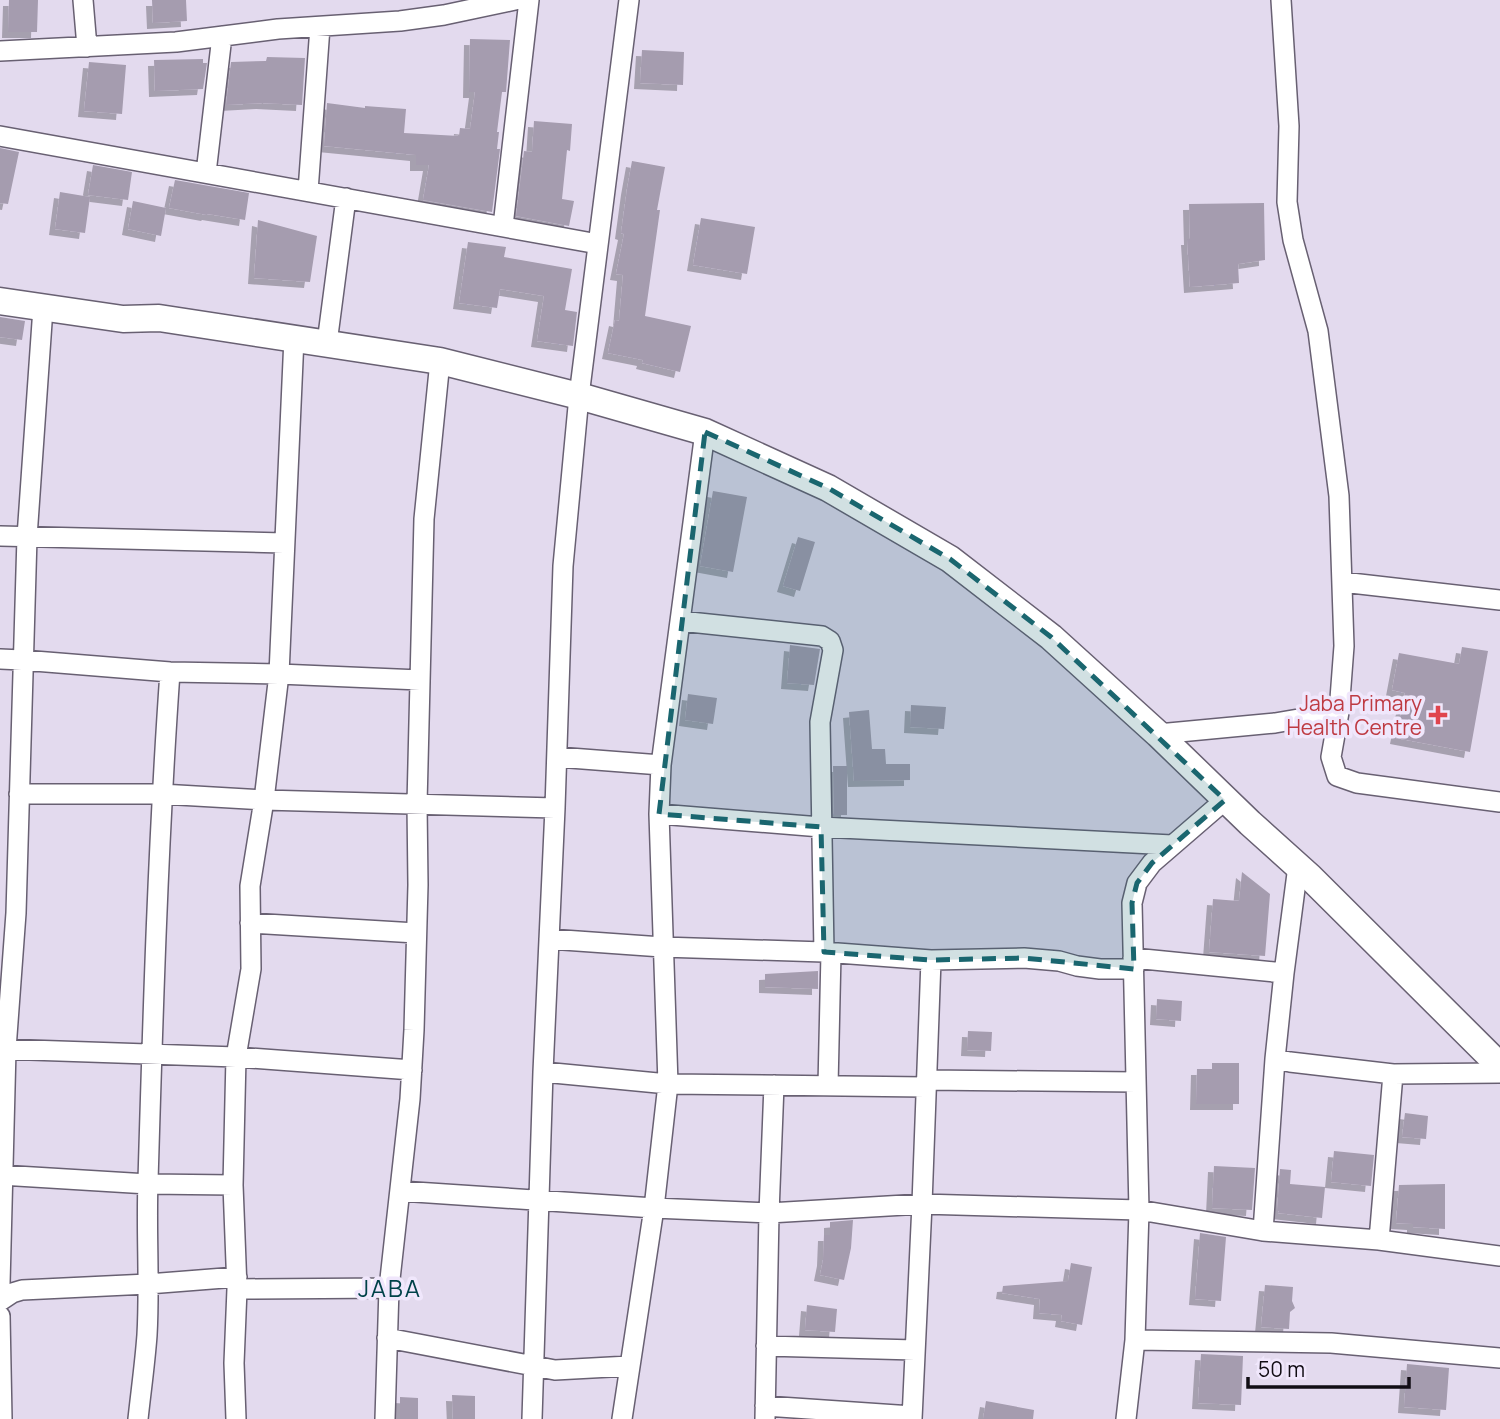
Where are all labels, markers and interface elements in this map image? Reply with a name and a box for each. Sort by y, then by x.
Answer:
place label: Jaba Primary Health Centre [1286,689,1422,741]
marker: Jaba Primary Health Centre [1428,705,1448,725]
district label: JABA [358,1271,422,1304]
scale bar [1248,1346,1409,1390]
text: 50 m [1258,1355,1305,1383]

